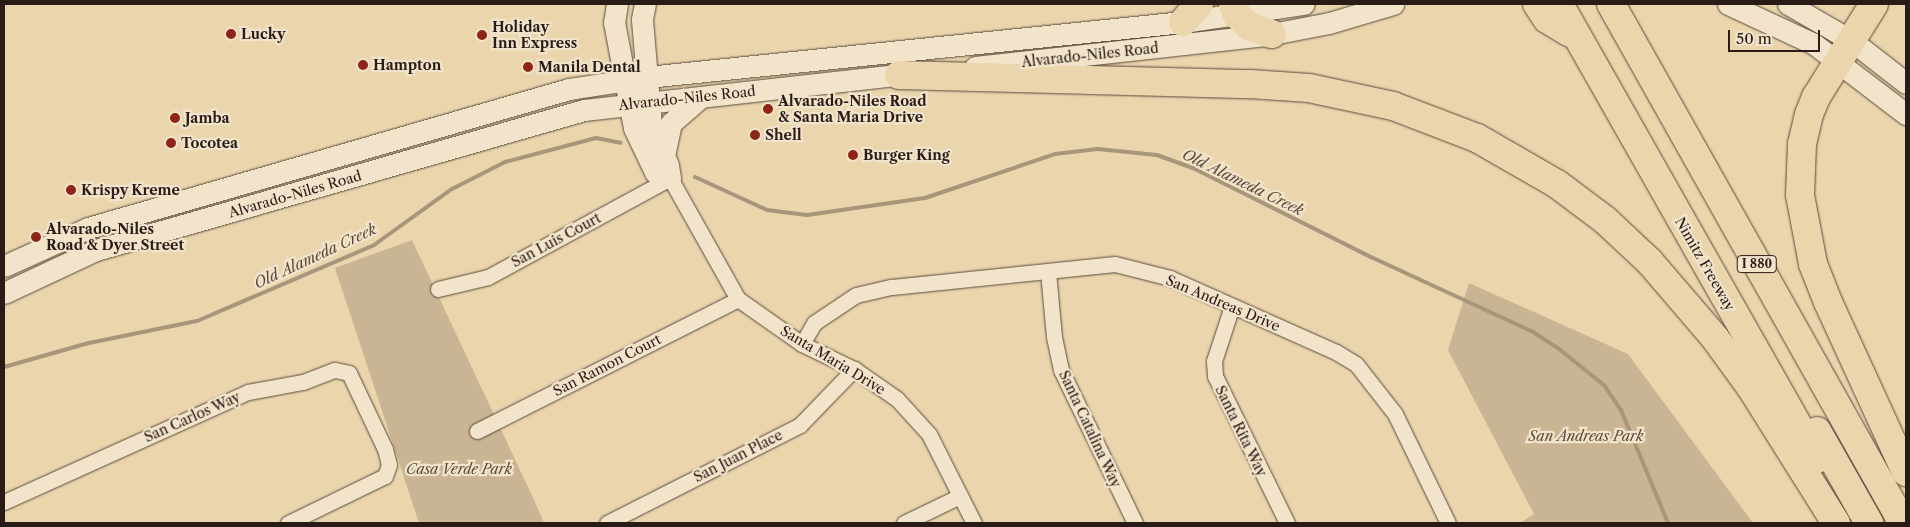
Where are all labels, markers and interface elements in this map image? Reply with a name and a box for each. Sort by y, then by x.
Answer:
place label: Holiday Inn Express [492,19,577,52]
scale bar [1730,20,1822,52]
place label: Lucky [241,26,285,42]
marker: Lucky [225,28,237,40]
marker: Holiday Inn Express [476,29,488,41]
text: 50 m [1736,29,1772,48]
street label: Alvarado-Niles Road [1021,39,1159,71]
place label: Hampton [373,57,441,73]
marker: Hampton [357,59,369,71]
place label: Manila Dental [538,59,641,75]
marker: Manila Dental [522,61,534,73]
street label: Alvarado-Niles Road [618,82,756,114]
place label: Alvarado-Niles Road & Santa Maria Drive [778,93,926,125]
marker: Alvarado-Niles Road & Santa Maria Drive [762,103,774,115]
place label: Jamba [185,110,230,126]
marker: Jamba [169,112,181,124]
place label: Shell [765,127,802,143]
marker: Shell [749,129,761,141]
place label: Tocotea [181,135,238,151]
marker: Tocotea [165,137,177,149]
water label: Old Alameda Creek [1179,145,1307,219]
place label: Burger King [863,147,950,163]
marker: Burger King [847,149,859,161]
street label: Alvarado-Niles Road [226,167,364,221]
place label: Krispy Kreme [81,182,180,198]
marker: Krispy Kreme [65,184,77,196]
street label: San Luis Court [508,209,604,271]
street label: Nimitz Freeway [1671,214,1739,314]
water label: Old Alameda Creek [251,220,379,292]
place label: Alvarado-Niles Road & Dyer Street [46,221,184,253]
marker: Alvarado-Niles Road & Dyer Street [30,231,42,243]
road number: I 880 [1736,254,1778,274]
street label: San Andreas Drive [1163,271,1283,335]
street label: Santa Maria Drive [777,322,889,398]
street label: San Ramon Court [550,331,664,399]
street label: Santa Catalina Way [1055,367,1125,491]
street label: Santa Rita Way [1212,382,1270,480]
street label: San Carlos Way [141,388,243,446]
street label: San Juan Place [691,426,785,486]
park label: San Andreas Park [1529,428,1643,444]
park label: Casa Verde Park [406,461,512,477]

